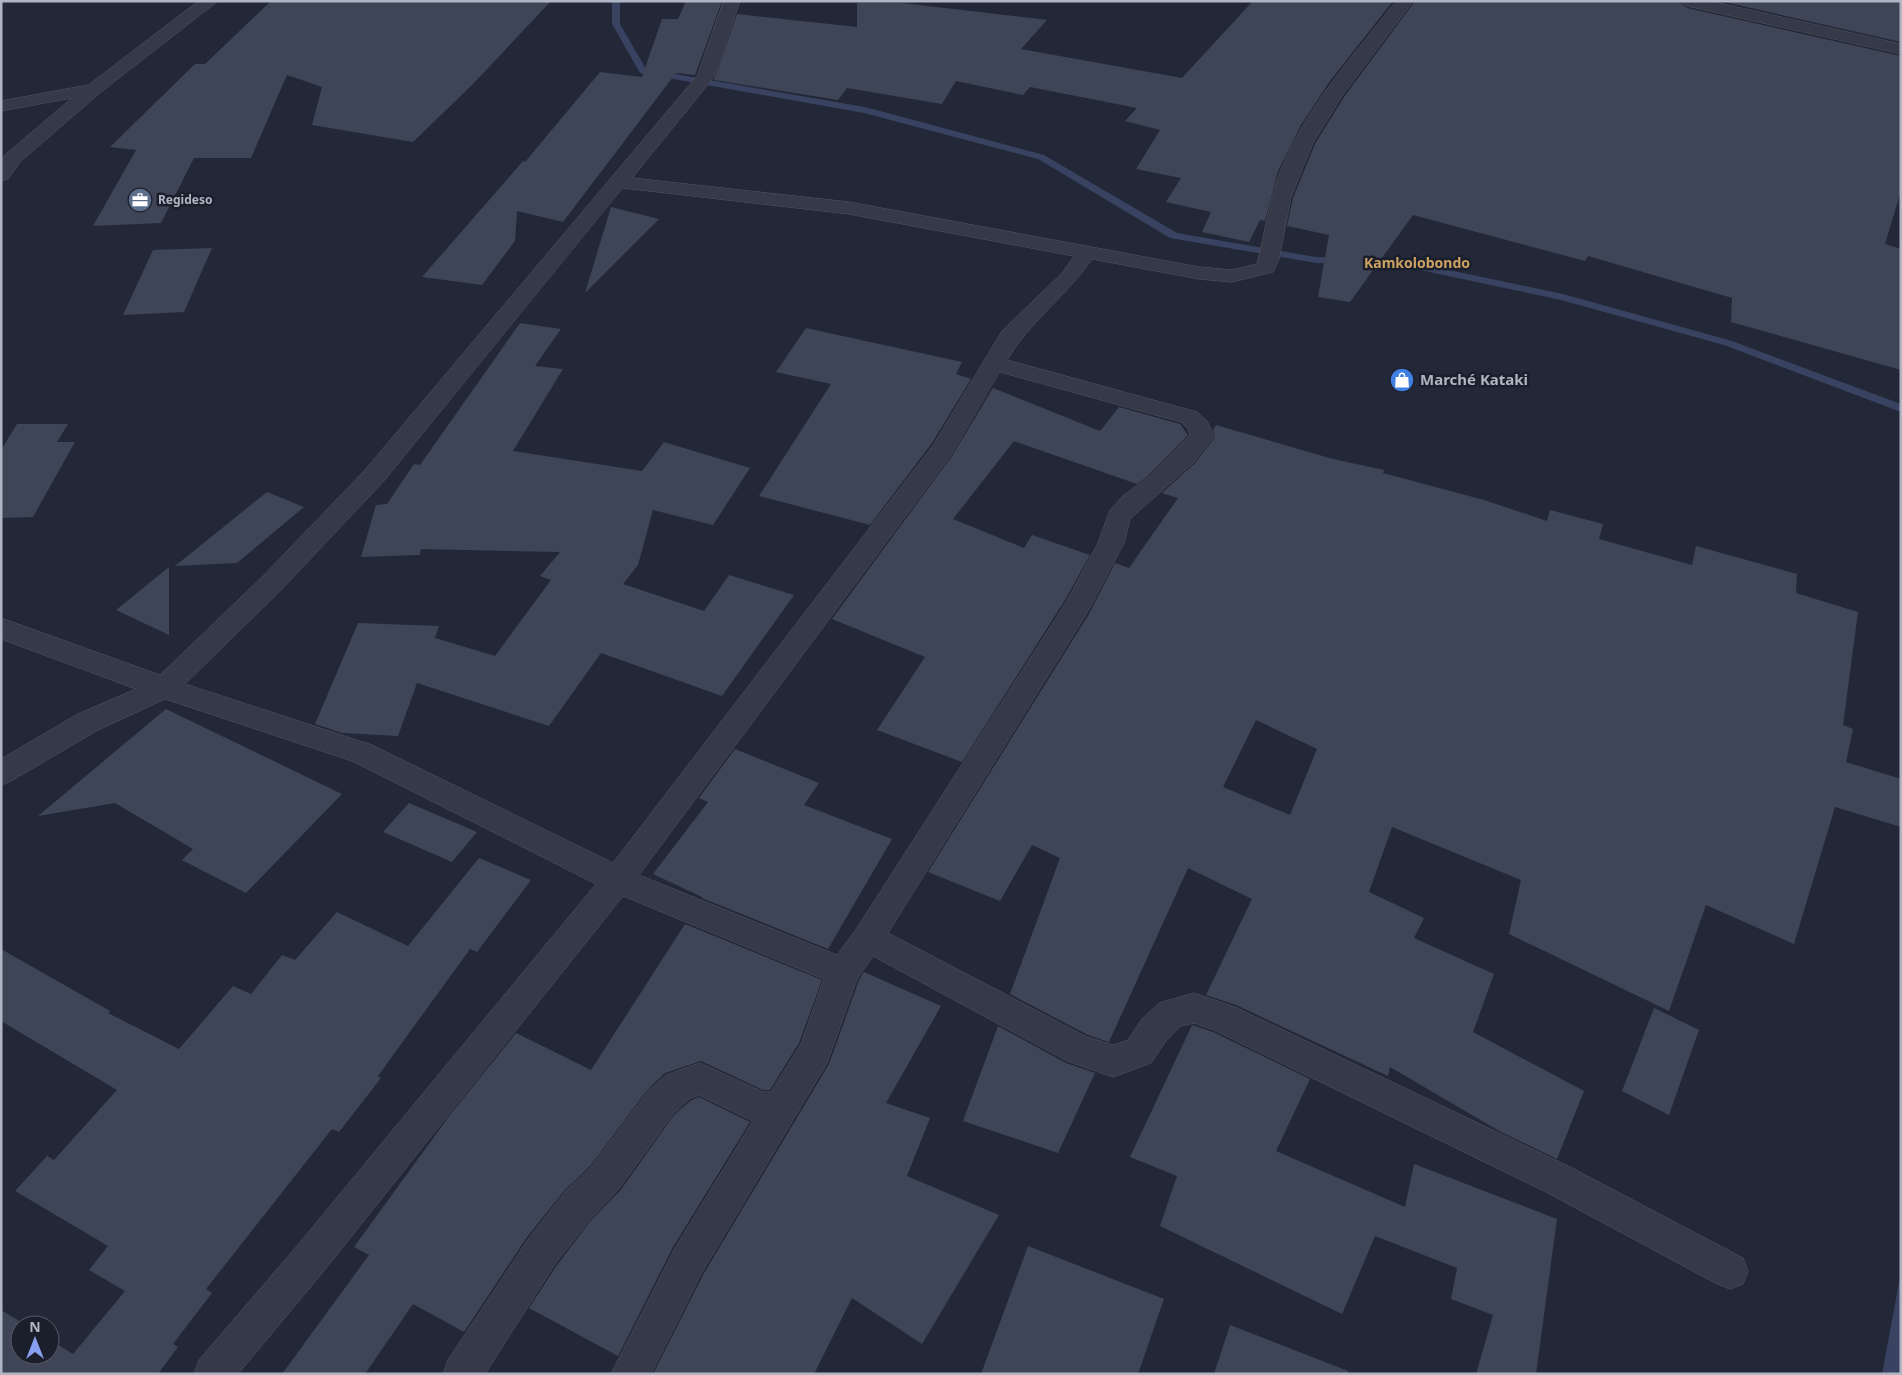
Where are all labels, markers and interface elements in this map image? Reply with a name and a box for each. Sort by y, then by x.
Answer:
office icon: Regideso [127,187,153,213]
place label: Regideso [158,191,212,208]
district label: Kamkolobondo [1364,253,1470,272]
shop icon: Marché Kataki [1389,367,1415,393]
place label: Marché Kataki [1420,369,1528,389]
north arrow [10,1315,60,1365]
text: N [29,1317,41,1336]

